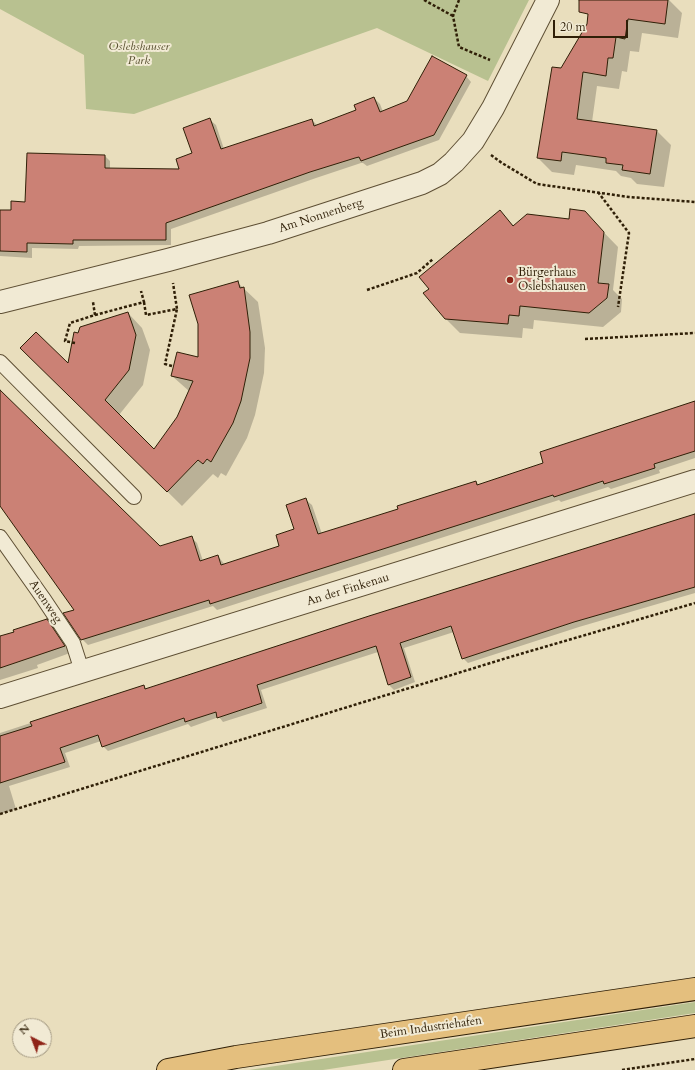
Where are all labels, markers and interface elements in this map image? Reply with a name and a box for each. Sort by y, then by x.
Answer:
scale bar [555,12,630,38]
text: 20 m [560,19,586,35]
park label: Oslebshauser Park [109,40,169,68]
street label: Am Nonnenberg [277,196,365,236]
place label: Bürgerhaus Oslebshausen [518,266,586,294]
marker: Bürgerhaus Oslebshausen [505,275,515,285]
street label: An der Finkenau [305,571,391,609]
street label: Auenweg [25,578,65,626]
street label: Beim Industriehafen [379,1014,483,1042]
north arrow [12,1018,52,1058]
text: N [16,1021,33,1038]

